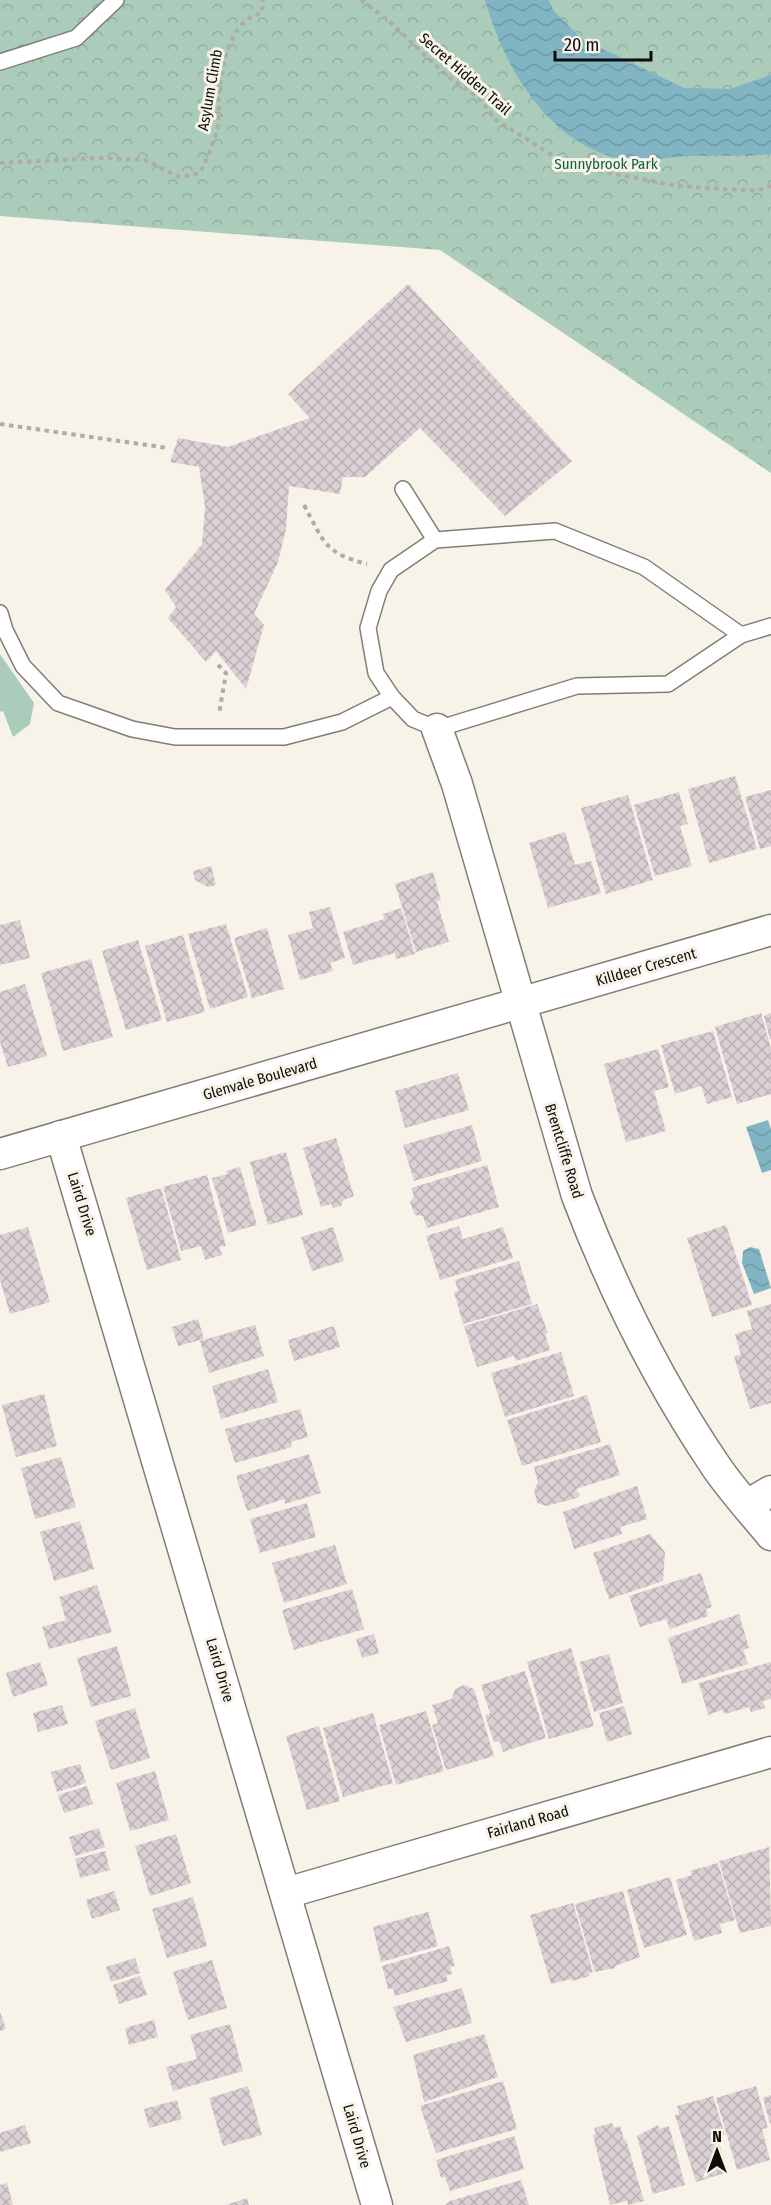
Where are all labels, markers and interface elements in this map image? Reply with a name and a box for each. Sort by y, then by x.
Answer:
scale bar [555,24,651,62]
street label: Secret Hidden Trail [415,29,515,119]
text: 20 m [564,34,599,56]
street label: Asylum Climb [194,48,226,132]
park label: Sunnybrook Park [554,155,658,173]
street label: Killdeer Crescent [594,944,698,990]
street label: Glenvale Boulevard [201,1054,319,1104]
street label: Brentcliffe Road [541,1101,587,1201]
street label: Laird Drive [64,1170,100,1238]
street label: Laird Drive [202,1636,238,1704]
street label: Fairland Road [485,1802,571,1842]
street label: Laird Drive [339,2102,375,2170]
north arrow [687,2121,747,2181]
text: N [712,2127,722,2146]

